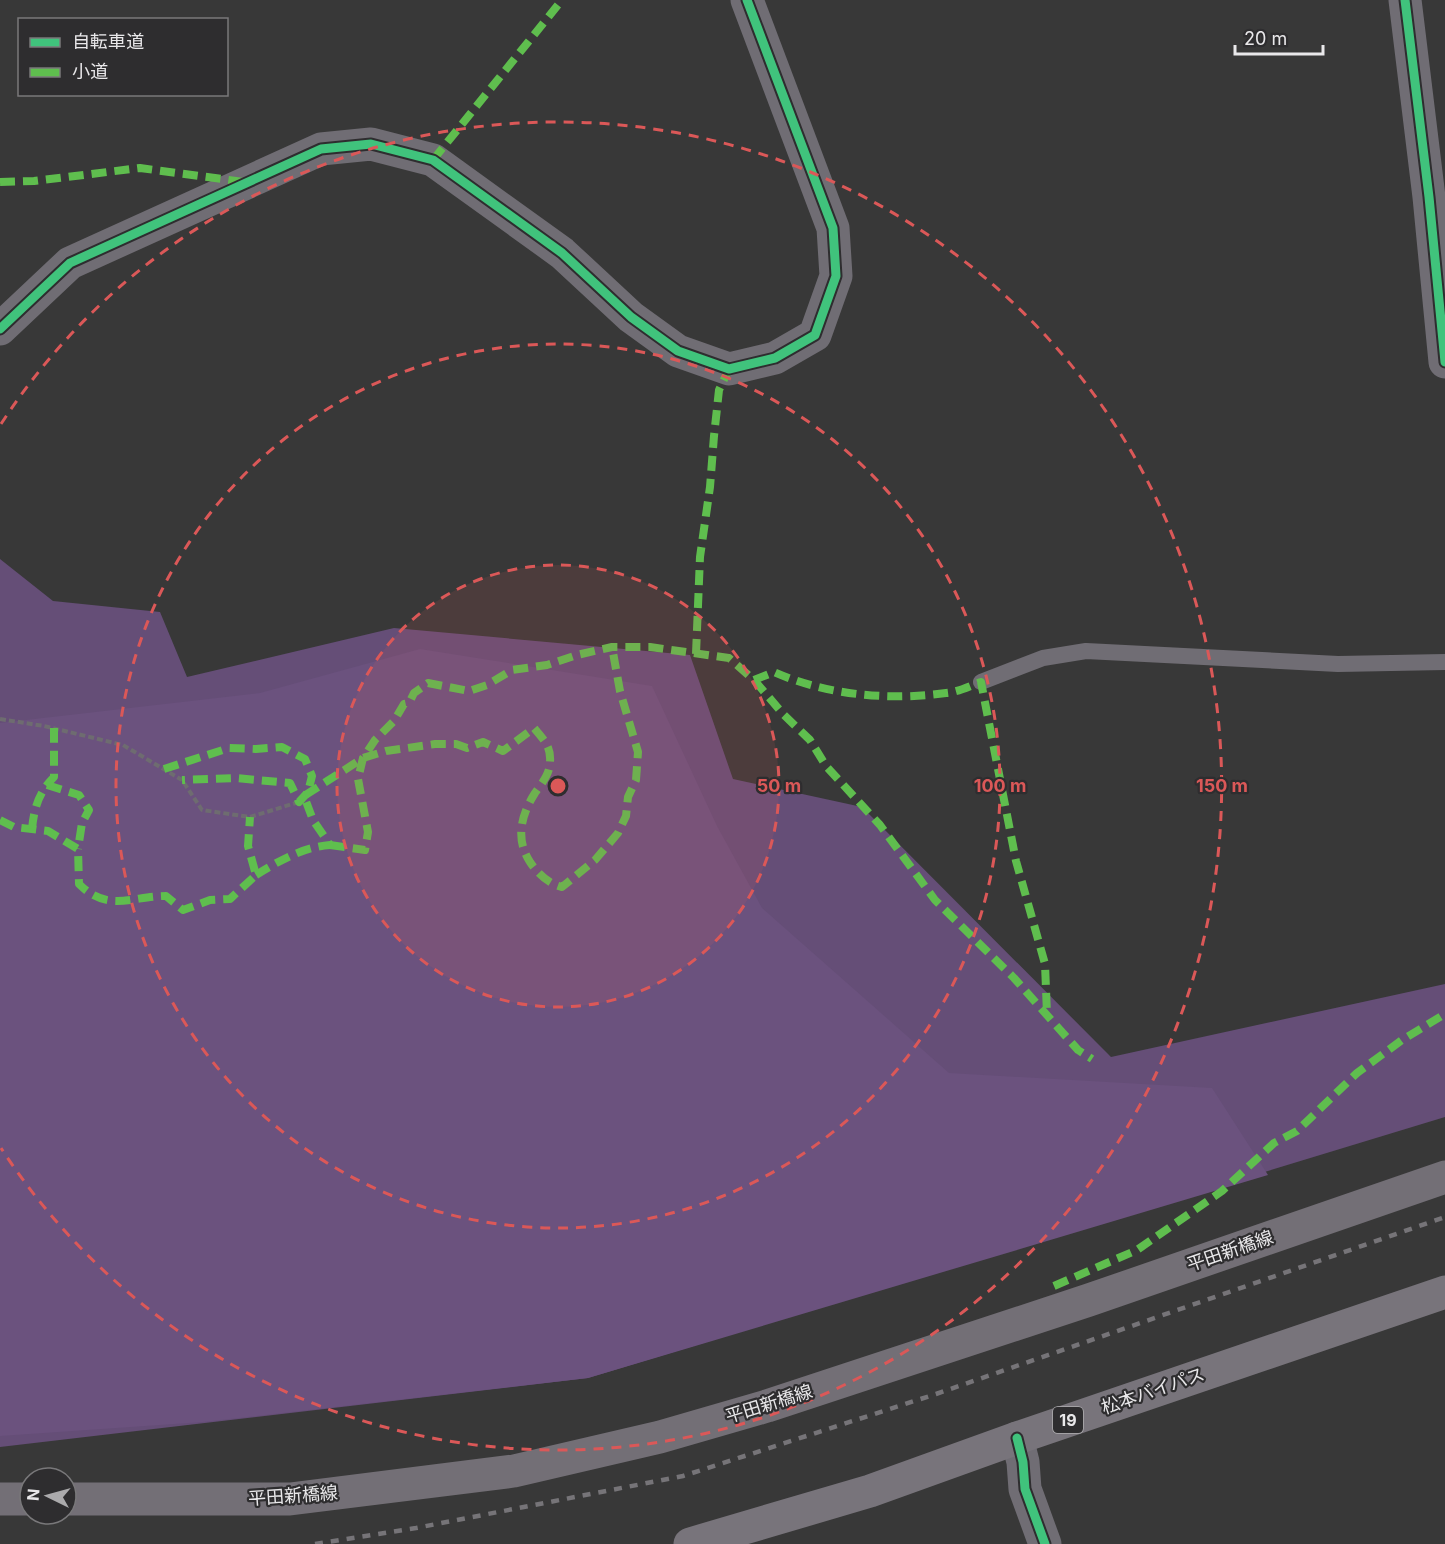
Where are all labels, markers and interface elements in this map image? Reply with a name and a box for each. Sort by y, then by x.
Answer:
legend [18,18,228,96]
scale bar [1235,18,1324,56]
text: 20 m [1244,28,1287,49]
text: 自転車道 [72,31,144,52]
text: 小道 [72,61,108,82]
text: 50 m [757,775,801,796]
text: 100 m [974,775,1026,796]
text: 150 m [1196,775,1248,796]
centre of rings [548,776,568,796]
street label: 平田新橋線 [1184,1226,1276,1275]
street label: 松本バイパス [1099,1363,1207,1418]
street label: 平田新橋線 [723,1380,815,1427]
road number: 19 [1053,1407,1083,1433]
north arrow [18,1466,78,1526]
street label: 平田新橋線 [247,1482,339,1509]
text: N [23,1488,44,1502]

